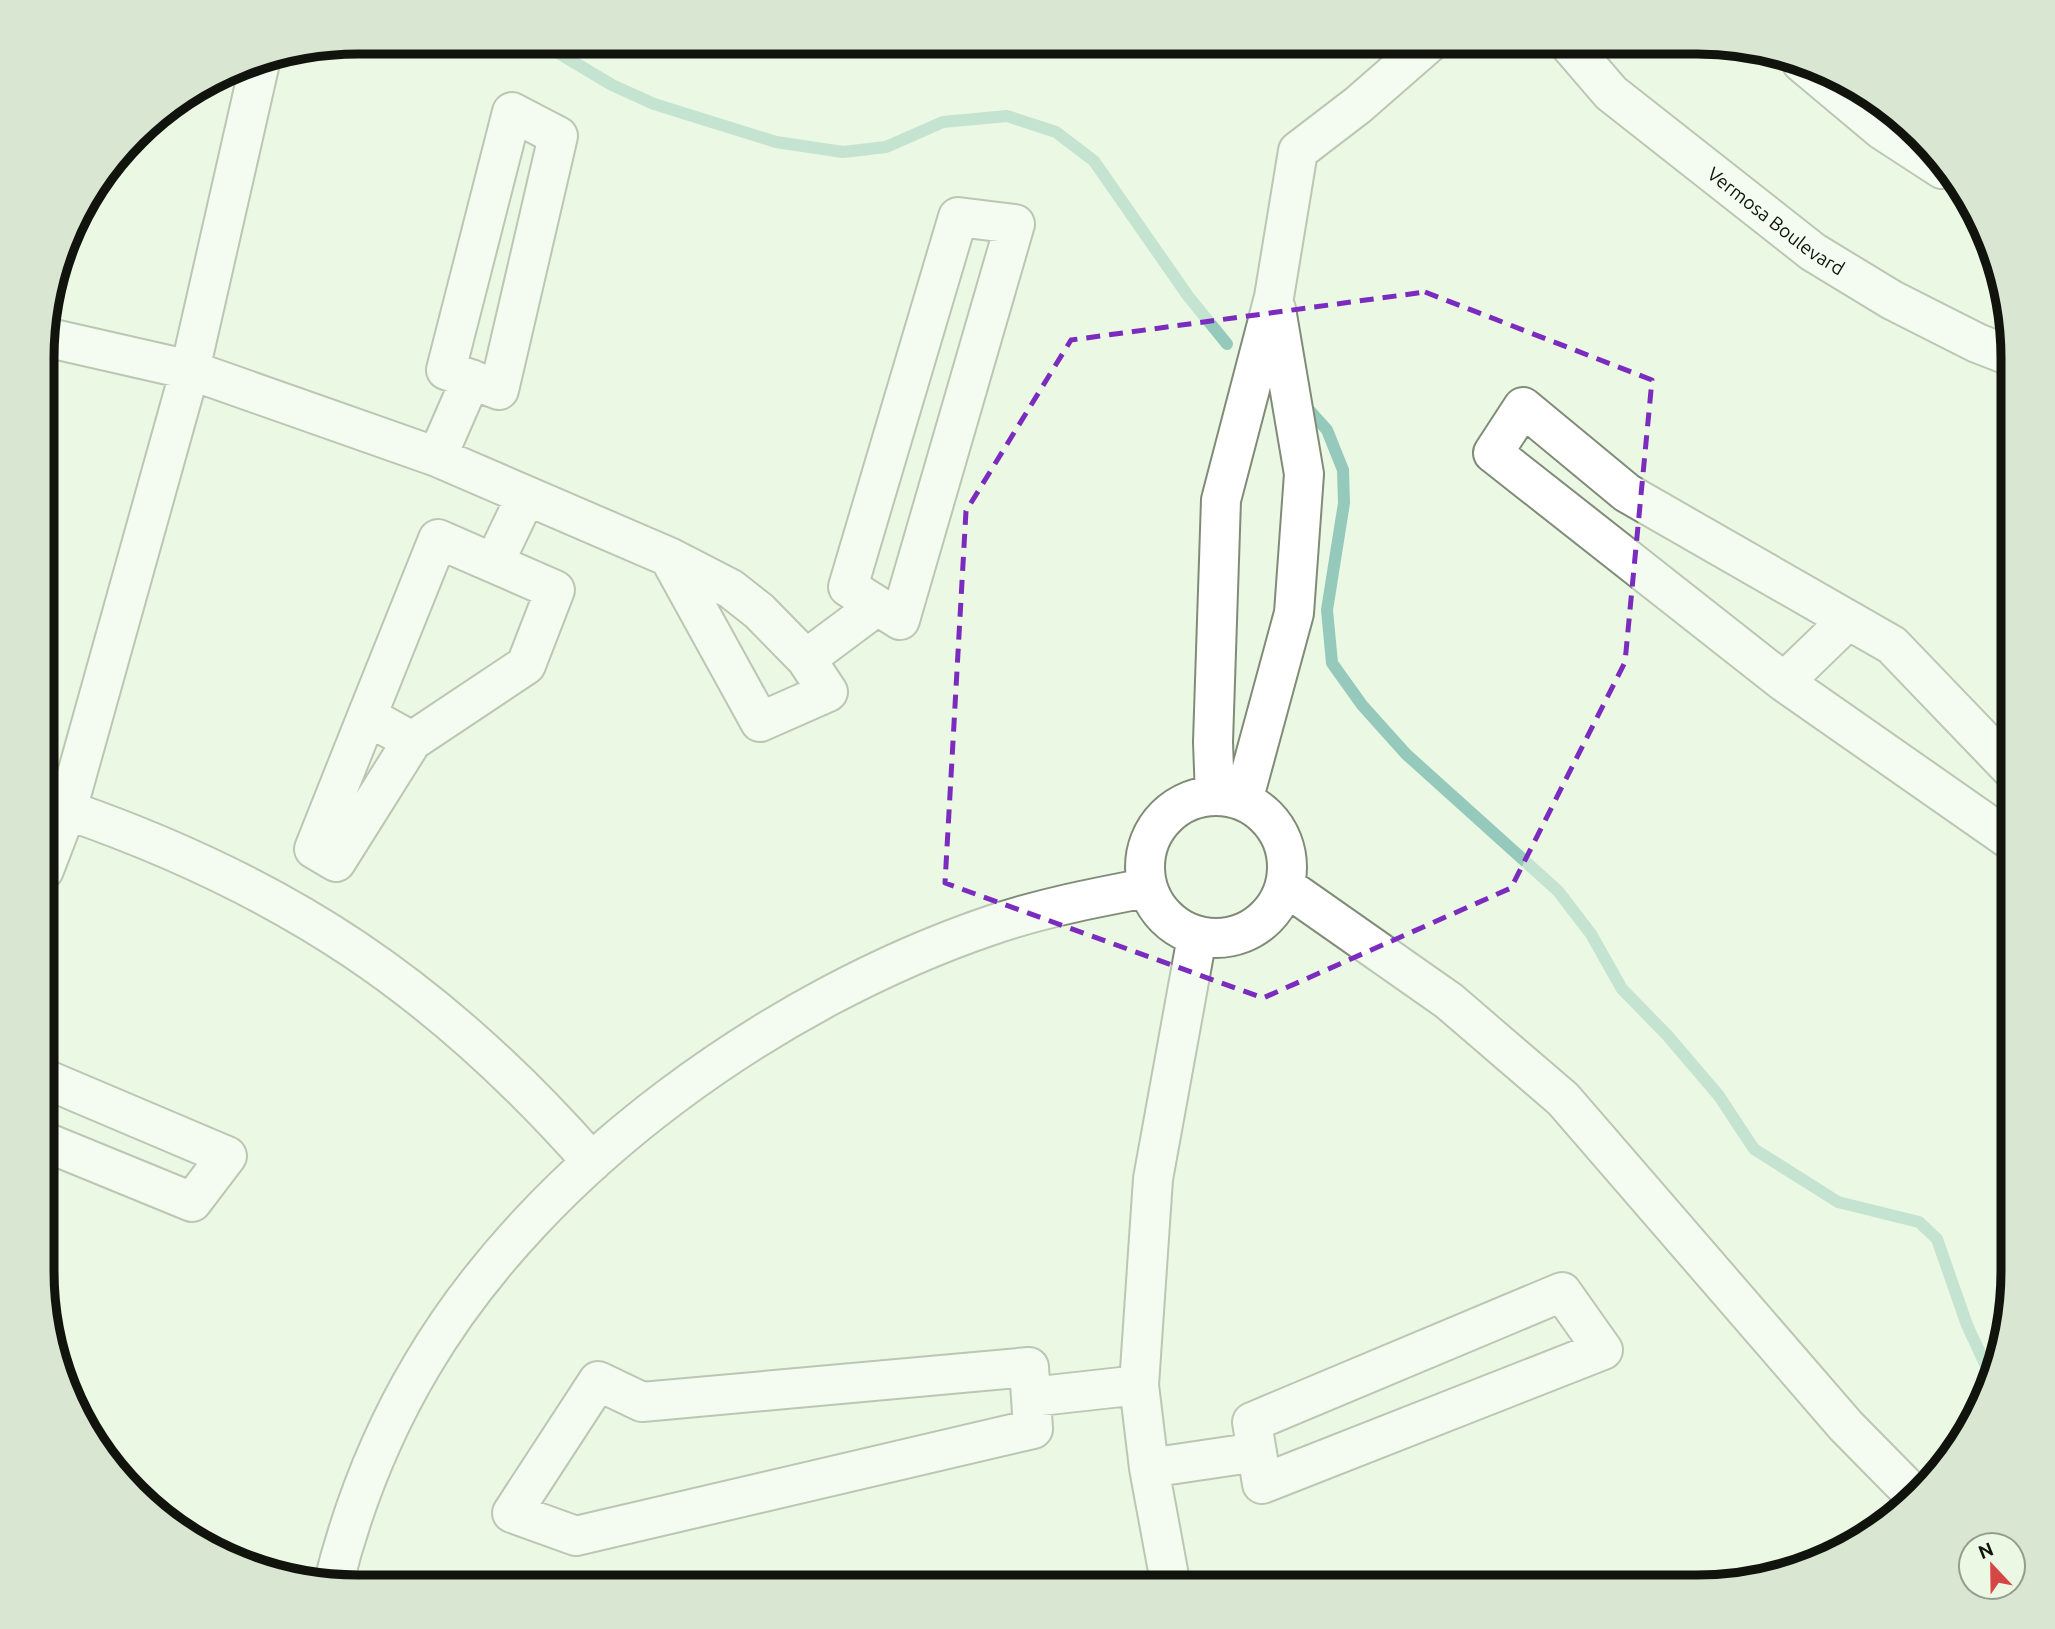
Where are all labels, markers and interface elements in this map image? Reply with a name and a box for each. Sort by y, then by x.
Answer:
street label: Vermosa Boulevard [1703,162,1849,280]
north arrow [1957,1531,2027,1601]
text: N [1975,1537,1996,1563]

